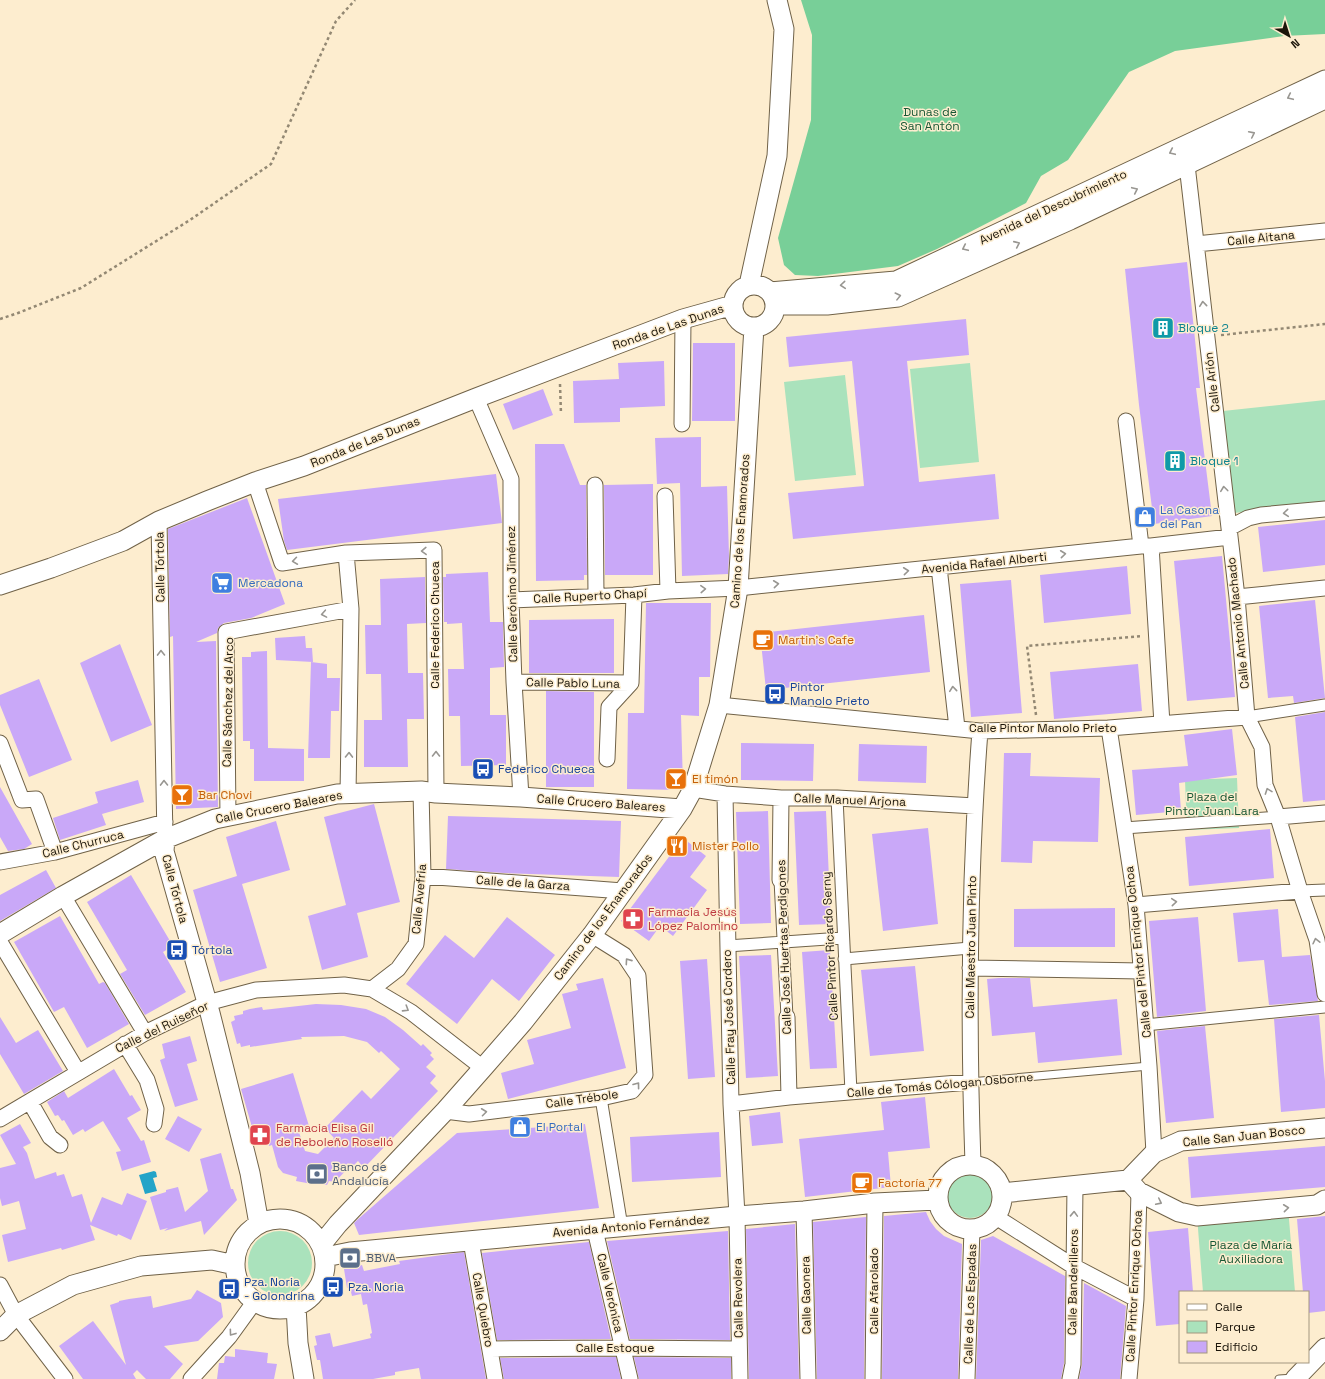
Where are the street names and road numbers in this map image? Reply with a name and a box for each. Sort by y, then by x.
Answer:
street label: Avenida del Descubrimiento [977,166,1129,248]
street label: Calle Aitana [1227,226,1296,249]
street label: Ronda de Las Dunas [610,300,726,354]
street label: Calle Arión [1200,351,1224,413]
street label: Ronda de Las Dunas [308,413,422,471]
street label: Camino de los Enamorados [727,453,753,609]
street label: Calle Gerónimo Jiménez [503,526,521,662]
street label: Calle Tórtola [151,531,169,602]
street label: Avenida Rafael Alberti [921,548,1048,578]
street label: Calle Antonio Machado [1223,556,1253,690]
street label: Calle Federico Chueca [427,561,443,689]
street label: Calle Ruperto Chapí [533,585,647,607]
street label: Calle Sánchez del Arco [219,637,237,767]
street label: Calle Pablo Luna [526,674,620,692]
street label: Calle Pintor Manolo Prieto [969,720,1117,736]
street label: Calle Crucero Baleares [214,787,344,827]
street label: Calle Manuel Arjona [794,790,906,810]
street label: Calle Crucero Baleares [536,791,666,815]
street label: Calle Churruca [41,826,126,862]
street label: Camino de los Enamorados [550,850,656,984]
street label: Calle Tórtola [158,853,192,925]
street label: Calle José Huertas Perdigones [773,859,795,1035]
street label: Calle Avefria [408,863,430,935]
street label: Calle del Pintor Enrique Ochoa [1121,865,1155,1039]
street label: Calle Pintor Ricardo Serny [818,871,842,1021]
street label: Calle de la Garza [476,872,571,894]
street label: Calle Maestro Juan Pinto [962,875,980,1019]
street label: Calle Fray José Cordero [719,949,739,1085]
street label: Calle del Ruiseñor [113,997,212,1057]
street label: Calle de Tomás Cólogan Osborne [846,1069,1034,1101]
street label: Calle Trébole [545,1086,619,1112]
street label: Calle San Juan Bosco [1182,1122,1306,1150]
street label: Calle Pintor Enrique Ochoa [1122,1210,1146,1362]
street label: Avenida Antonio Fernández [552,1211,710,1241]
street label: Calle Banderilleros [1064,1229,1082,1335]
street label: Calle de Los Espadas [960,1244,980,1364]
street label: Calle Afarolado [866,1248,882,1334]
street label: Calle Verónica [593,1252,627,1334]
street label: Calle Gaonera [797,1256,815,1334]
street label: Calle Revolera [729,1258,747,1338]
street label: Calle Quiebro [469,1271,497,1349]
street label: Calle Estoque [576,1340,654,1356]

